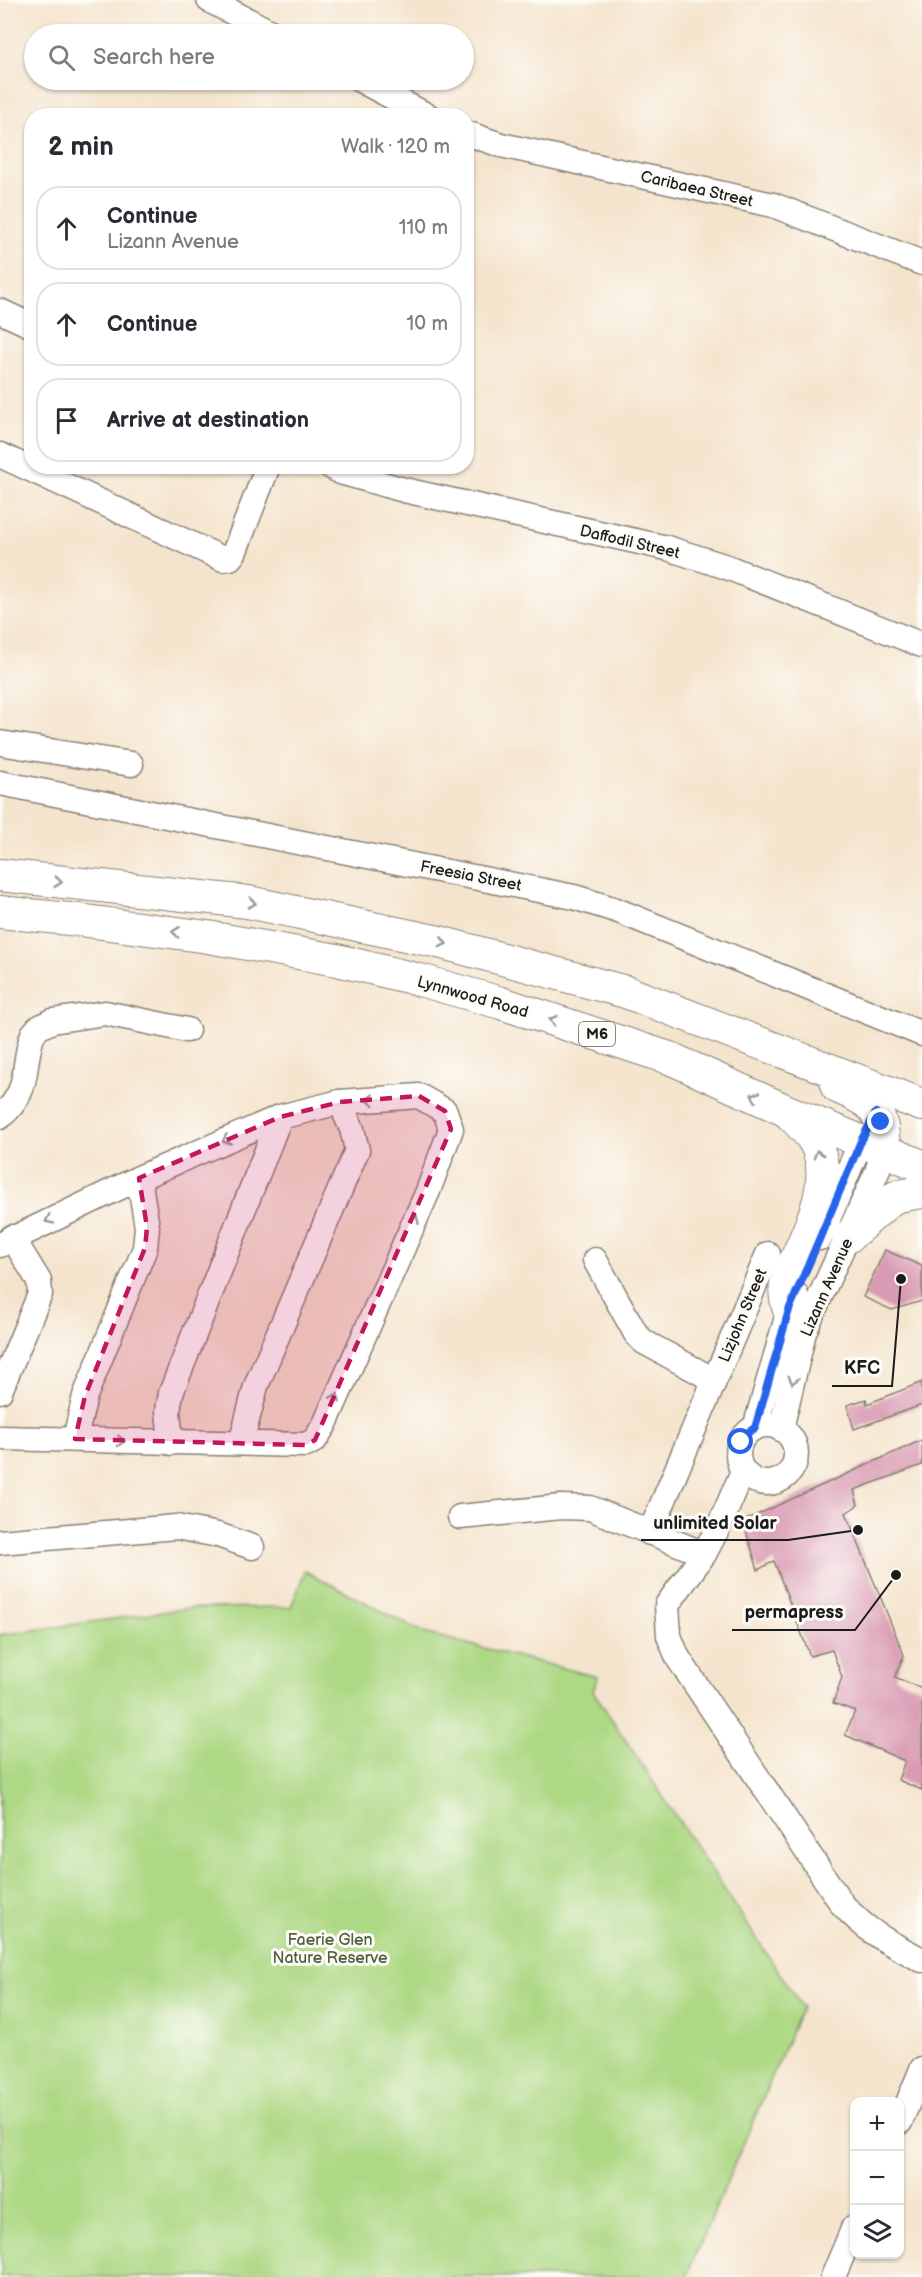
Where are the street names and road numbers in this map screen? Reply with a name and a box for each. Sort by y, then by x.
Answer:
street label: Caribaea Street [639,167,755,212]
street label: Daffodil Street [578,522,682,563]
street label: Freesia Street [419,857,523,896]
street label: Lynnwood Road [415,973,530,1022]
road number: M6 [579,1022,615,1046]
street label: Lizann Avenue [797,1235,858,1340]
street label: Lizjohn Street [715,1266,772,1365]

